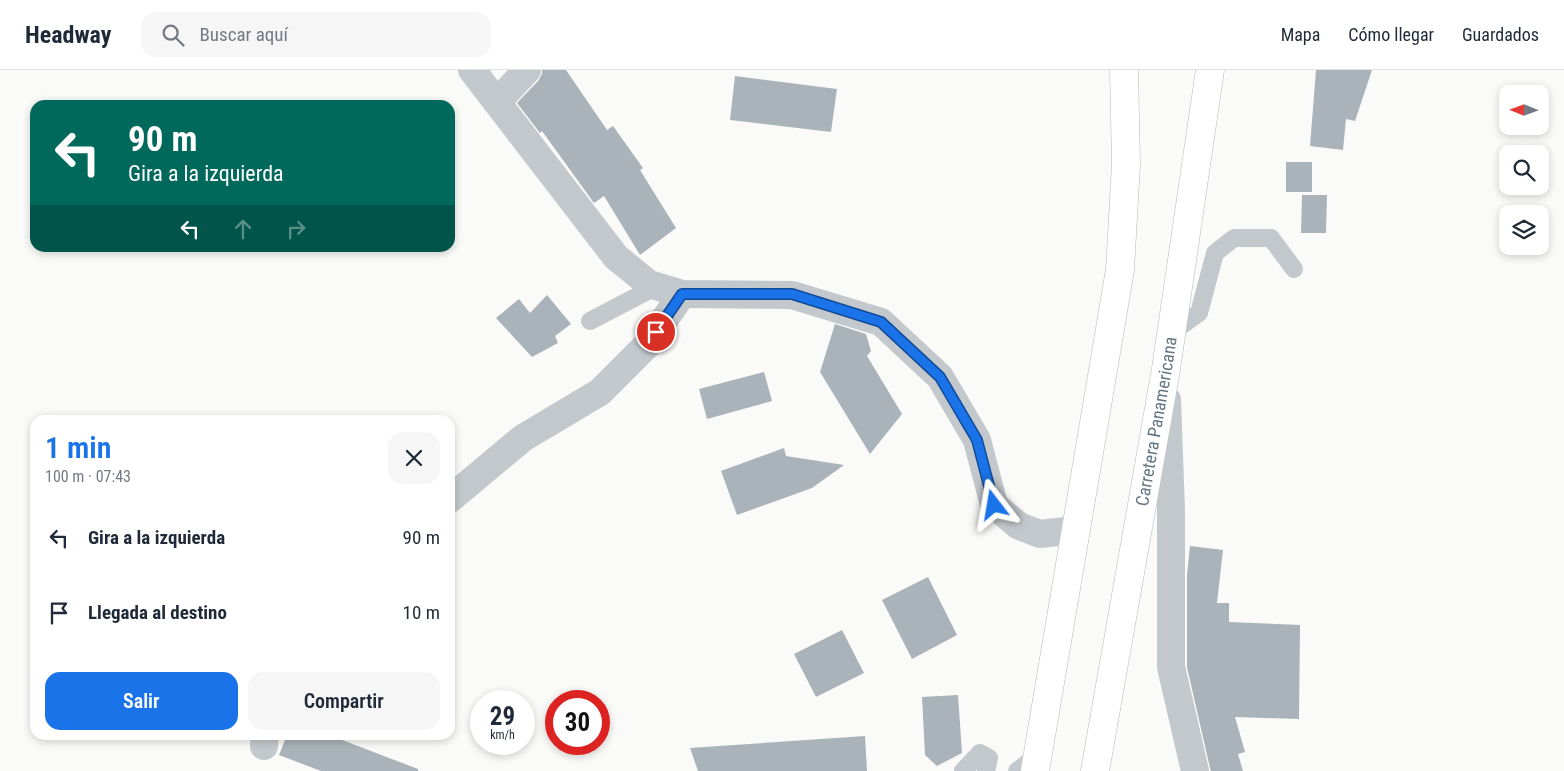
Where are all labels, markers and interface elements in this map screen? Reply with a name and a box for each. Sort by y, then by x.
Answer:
search box [141,12,491,57]
text: Headway [25,21,111,49]
icon: search [159,21,187,49]
text: Buscar aquí [199,23,288,46]
text: Mapa [1281,24,1320,45]
text: Cómo llegar [1348,24,1434,45]
text: Guardados [1462,24,1539,45]
north arrow [1499,85,1549,135]
map controls [1499,85,1549,255]
text: 90 m [128,119,197,160]
icon: left [45,120,110,185]
button: search [1499,145,1549,195]
text: Gira a la izquierda [128,161,284,186]
button: layers [1499,205,1549,255]
icon: left [176,215,204,243]
icon: ahead [229,215,257,243]
icon: right [282,215,310,243]
pin [635,311,677,353]
icon: arrive [642,318,670,346]
street label: Carretera Panamericana [1131,335,1181,508]
text: 1 min [45,430,111,465]
button: close [388,432,440,484]
text: 100 m · 07:43 [45,467,131,486]
position arrow [967,478,1019,530]
icon: left [45,524,73,552]
text: Gira a la izquierda [88,526,225,549]
text: 90 m [403,526,440,549]
icon: arrive [45,599,73,627]
text: Llegada al destino [88,601,227,624]
text: 10 m [403,601,440,624]
button: Salir [45,672,238,730]
button: Compartir [248,672,440,730]
speed limit sign: 30 [545,690,610,755]
text: 29 [490,702,515,731]
text: km/h [490,728,515,742]

